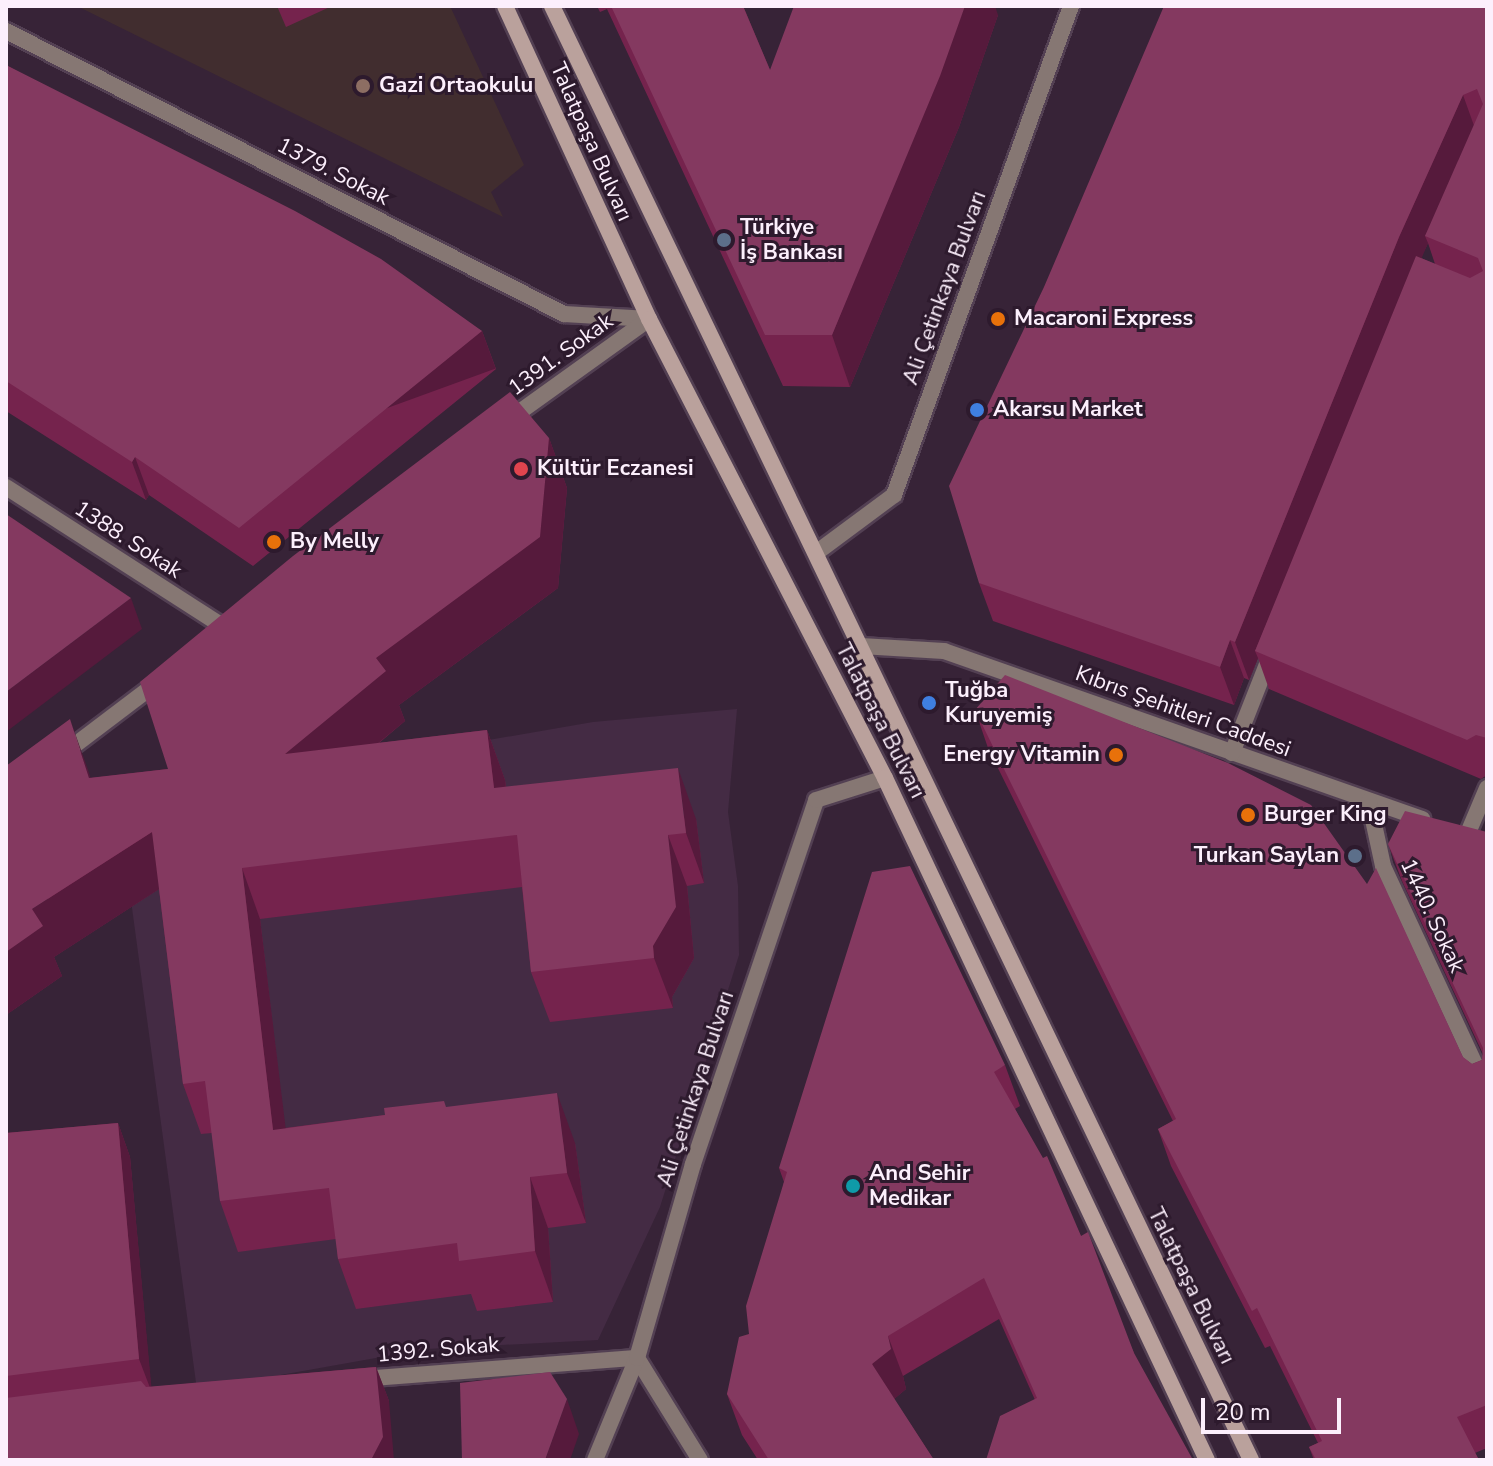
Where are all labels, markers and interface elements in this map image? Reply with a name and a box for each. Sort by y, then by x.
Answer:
street label: Talatpaşa Bulvarı [544,59,638,225]
place label: Gazi Ortaokulu [379,73,533,99]
marker: Gazi Ortaokulu [354,77,372,95]
street label: 1379. Sokak [272,132,394,212]
street label: Ali Çetinkaya Bulvarı [898,187,992,389]
place label: Türkiye İş Bankası [740,214,843,266]
marker: Türkiye İş Bankası [715,231,733,249]
place label: Macaroni Express [1014,306,1193,332]
street label: 1391. Sokak [504,308,618,402]
marker: Macaroni Express [989,310,1007,328]
place label: Akarsu Market [993,397,1143,423]
marker: Akarsu Market [968,401,986,419]
place label: Kültür Eczanesi [537,456,694,482]
marker: Kültür Eczanesi [512,460,530,478]
street label: 1388. Sokak [69,495,187,585]
place label: By Melly [290,529,379,555]
marker: By Melly [265,533,283,551]
street label: Talatpaşa Bulvarı [829,639,931,803]
street label: Kıbrıs Şehitleri Caddesi [1072,661,1294,763]
place label: Tuğba Kuruyemiş [945,677,1052,728]
marker: Tuğba Kuruyemiş [920,694,938,712]
place label: Energy Vitamin [943,742,1100,768]
marker: Energy Vitamin [1107,746,1125,764]
place label: Burger King [1264,802,1386,828]
marker: Burger King [1239,806,1257,824]
place label: Turkan Saylan [1194,843,1339,869]
marker: Turkan Saylan [1346,847,1364,865]
street label: 1440. Sokak [1394,855,1470,977]
street label: Ali Çetinkaya Bulvarı [652,988,740,1190]
place label: And Sehir Medikar [869,1160,970,1212]
marker: And Sehir Medikar [844,1177,862,1195]
street label: Talatpaşa Bulvarı [1142,1204,1240,1368]
street label: 1392. Sokak [376,1331,500,1369]
scale bar [1205,1382,1345,1432]
text: 20 m [1215,1396,1271,1428]

